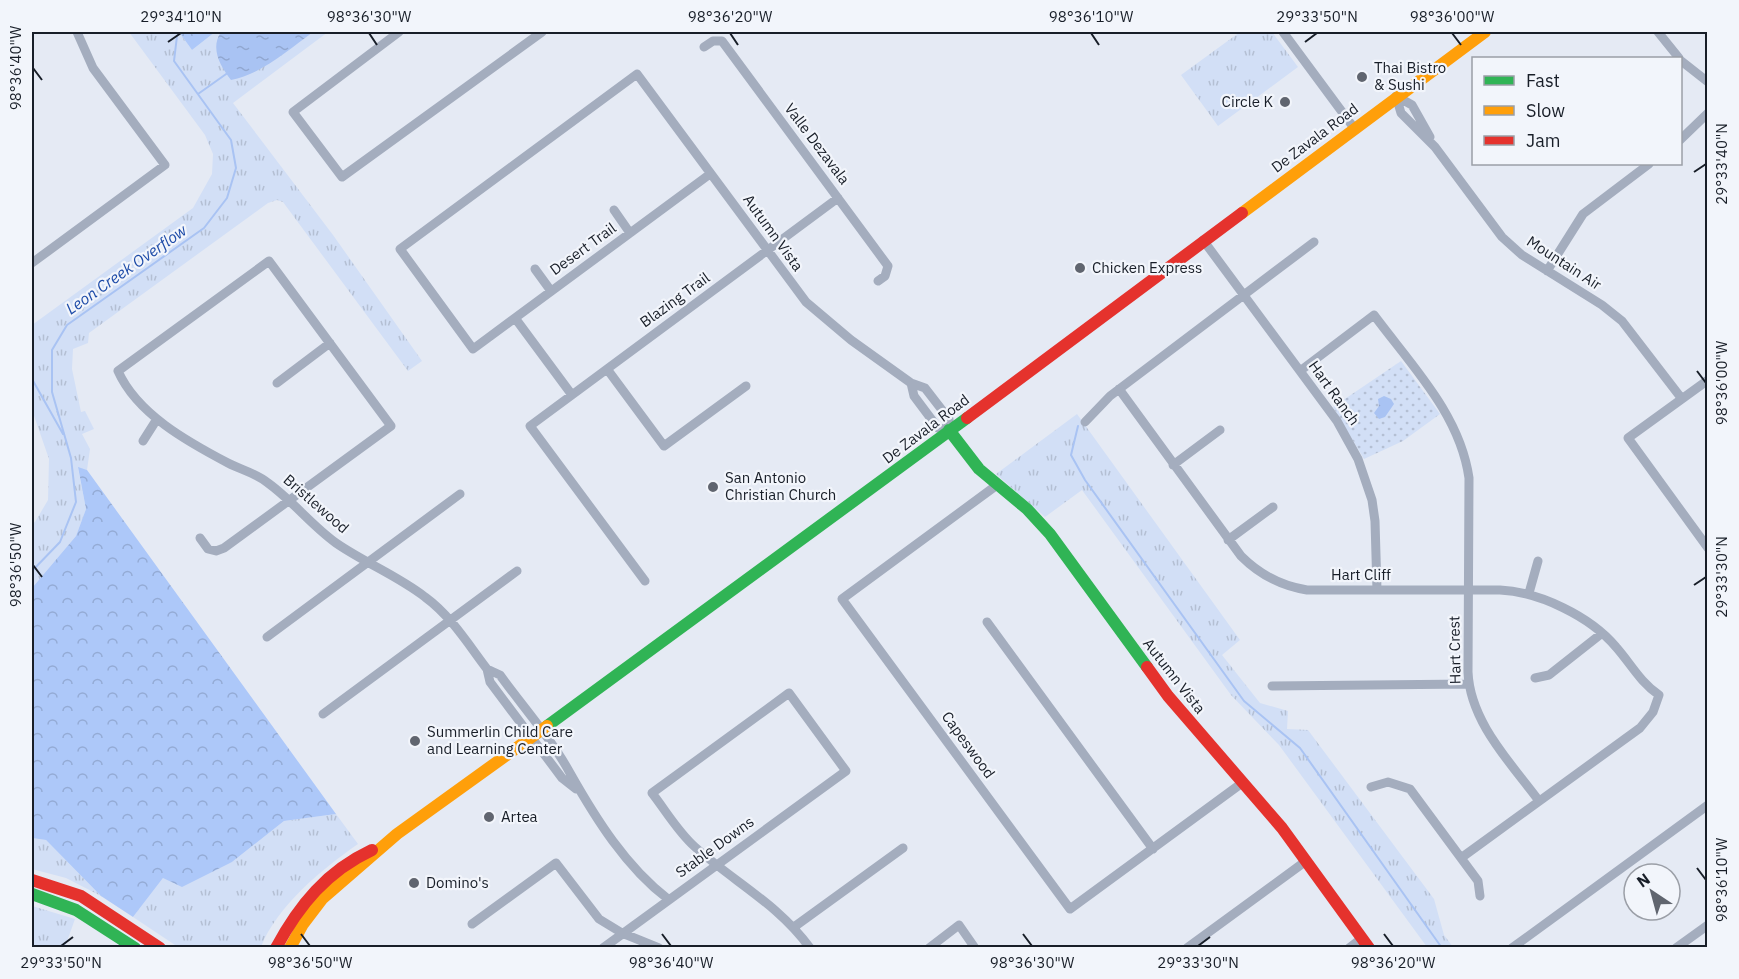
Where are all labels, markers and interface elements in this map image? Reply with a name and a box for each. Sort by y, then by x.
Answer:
text: 29°34'10"N [140,7,222,26]
text: 98°36'30"W [327,7,412,26]
text: 98°36'20"W [688,7,773,26]
text: 98°36'10"W [1049,7,1134,26]
text: 29°33'50"N [1276,7,1358,26]
text: 98°36'00"W [1410,7,1495,26]
text: 98°36'40"W [6,25,25,110]
legend [1472,57,1682,165]
place label: Thai Bistro & Sushi [1374,58,1446,94]
text: Fast [1526,69,1560,92]
marker: Thai Bistro & Sushi [1355,70,1369,84]
place label: Circle K [1222,92,1273,111]
marker: Circle K [1278,95,1292,109]
street label: Valle Dezavala [781,99,854,188]
street label: De Zavala Road [1268,99,1362,176]
text: Slow [1526,99,1565,122]
text: 29°33'40"N [1712,123,1731,205]
text: Jam [1526,129,1561,152]
street label: Autumn Vista [739,191,808,275]
street label: Desert Trail [546,218,620,279]
water label: Leon Creek Overflow [62,219,191,318]
street label: Mountain Air [1523,231,1606,294]
place label: Chicken Express [1092,258,1202,277]
marker: Chicken Express [1073,261,1087,275]
street label: Blazing Trail [636,268,713,331]
text: 98°36'00"W [1712,340,1731,425]
street label: Hart Ranch [1305,357,1364,429]
street label: De Zavala Road [879,390,973,467]
place label: San Antonio Christian Church [725,468,836,504]
street label: Bristlewood [280,470,353,537]
marker: San Antonio Christian Church [706,480,720,494]
text: 98°36'50"W [6,522,25,607]
text: 29°33'30"N [1712,536,1731,618]
street label: Hart Cliff [1331,565,1391,584]
street label: Hart Crest [1444,616,1465,684]
street label: Autumn Vista [1139,634,1210,717]
street label: Capeswood [938,707,999,782]
place label: Summerlin Child Care and Learning Center [427,722,573,758]
marker: Summerlin Child Care and Learning Center [408,734,422,748]
place label: Artea [501,807,538,826]
marker: Artea [482,810,496,824]
street label: Stable Downs [672,812,758,881]
text: 98°36'10"W [1712,837,1731,922]
north arrow [1622,862,1682,922]
text: N [1633,868,1654,891]
place label: Domino's [426,873,489,892]
marker: Domino's [407,876,421,890]
text: 29°33'50"N [20,953,102,972]
text: 98°36'50"W [268,953,353,972]
text: 98°36'40"W [629,953,714,972]
text: 98°36'30"W [990,953,1075,972]
text: 29°33'30"N [1157,953,1239,972]
text: 98°36'20"W [1351,953,1436,972]

